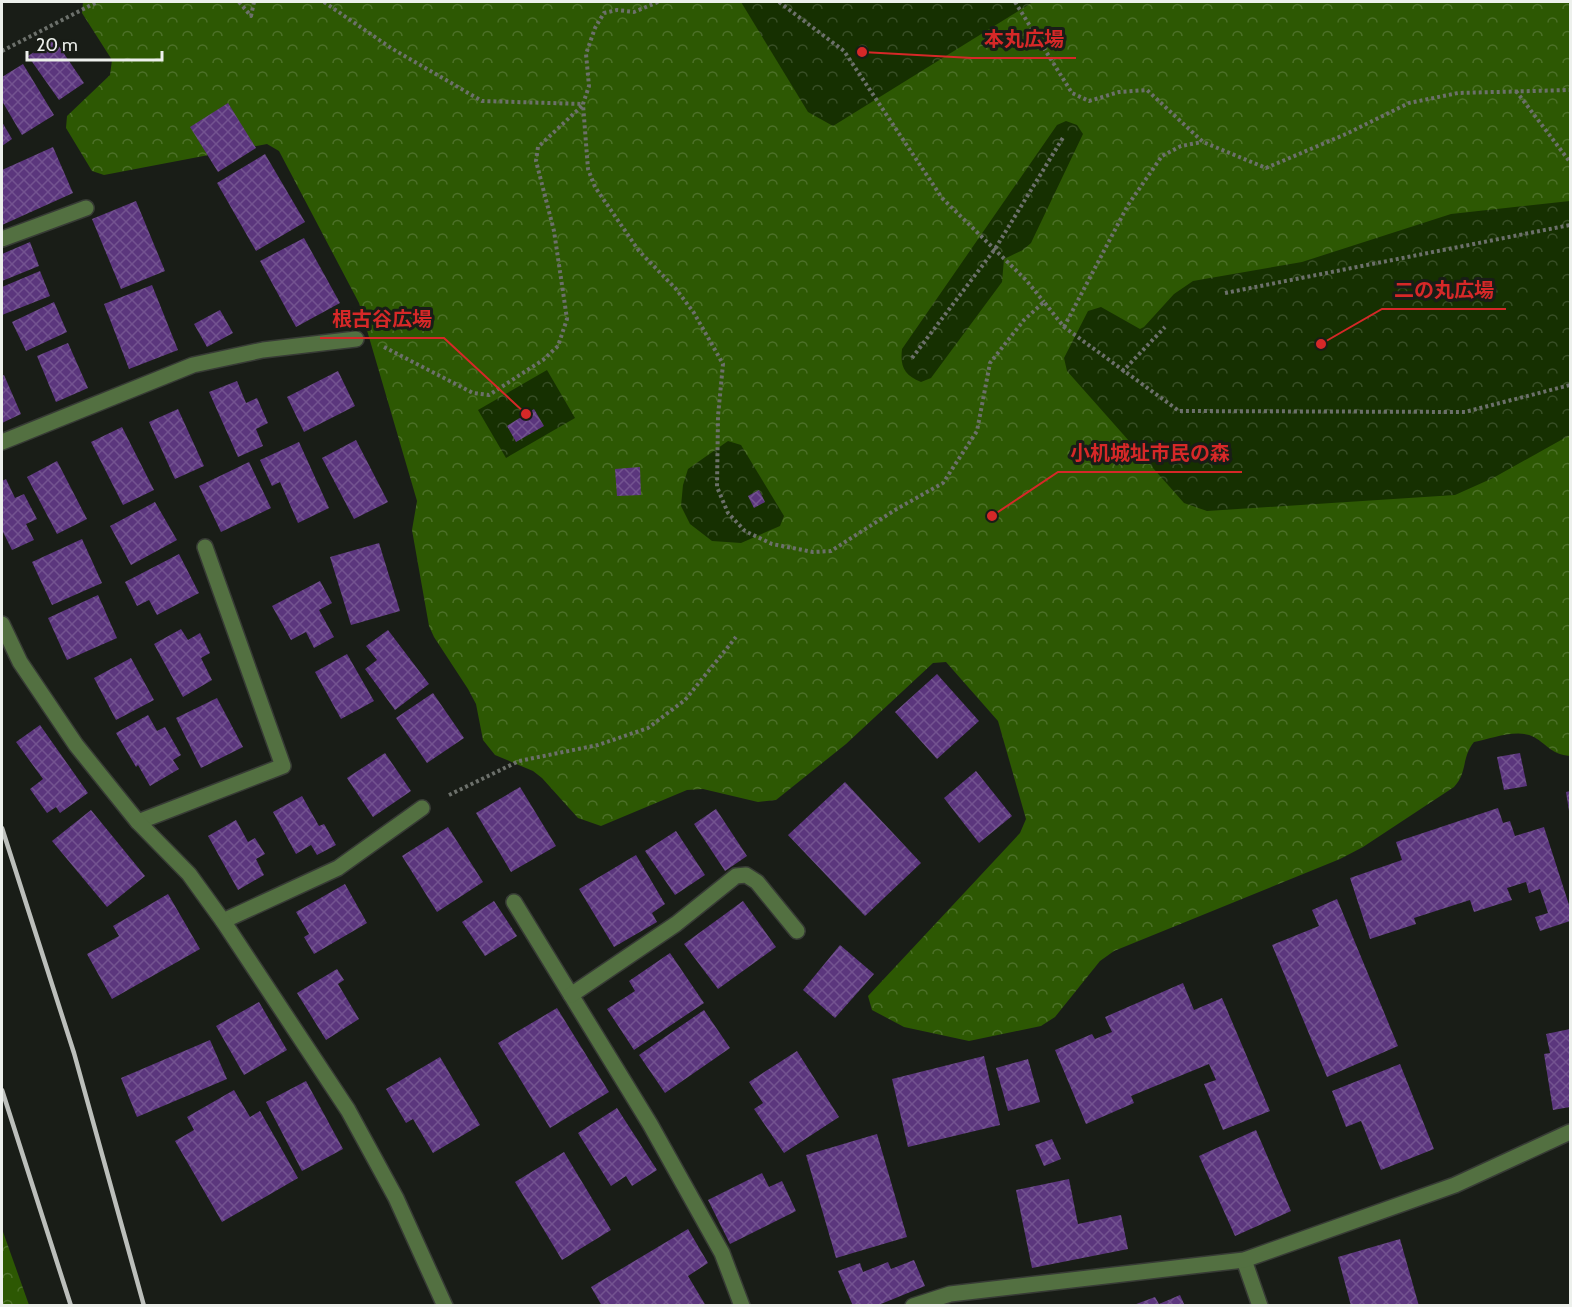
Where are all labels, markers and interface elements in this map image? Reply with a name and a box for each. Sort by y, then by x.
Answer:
callout: 本丸広場 [972,20,1076,58]
scale bar [27,24,162,62]
text: 本丸広場 [984,27,1064,51]
text: 20 m [36,34,78,56]
callout: 二の丸広場 [1382,271,1506,309]
text: 二の丸広場 [1394,278,1494,302]
callout: 根古谷広場 [320,300,444,338]
text: 根古谷広場 [332,307,432,331]
callout: 小机城址市民の森 [1058,434,1242,472]
text: 小机城址市民の森 [1070,441,1230,465]

